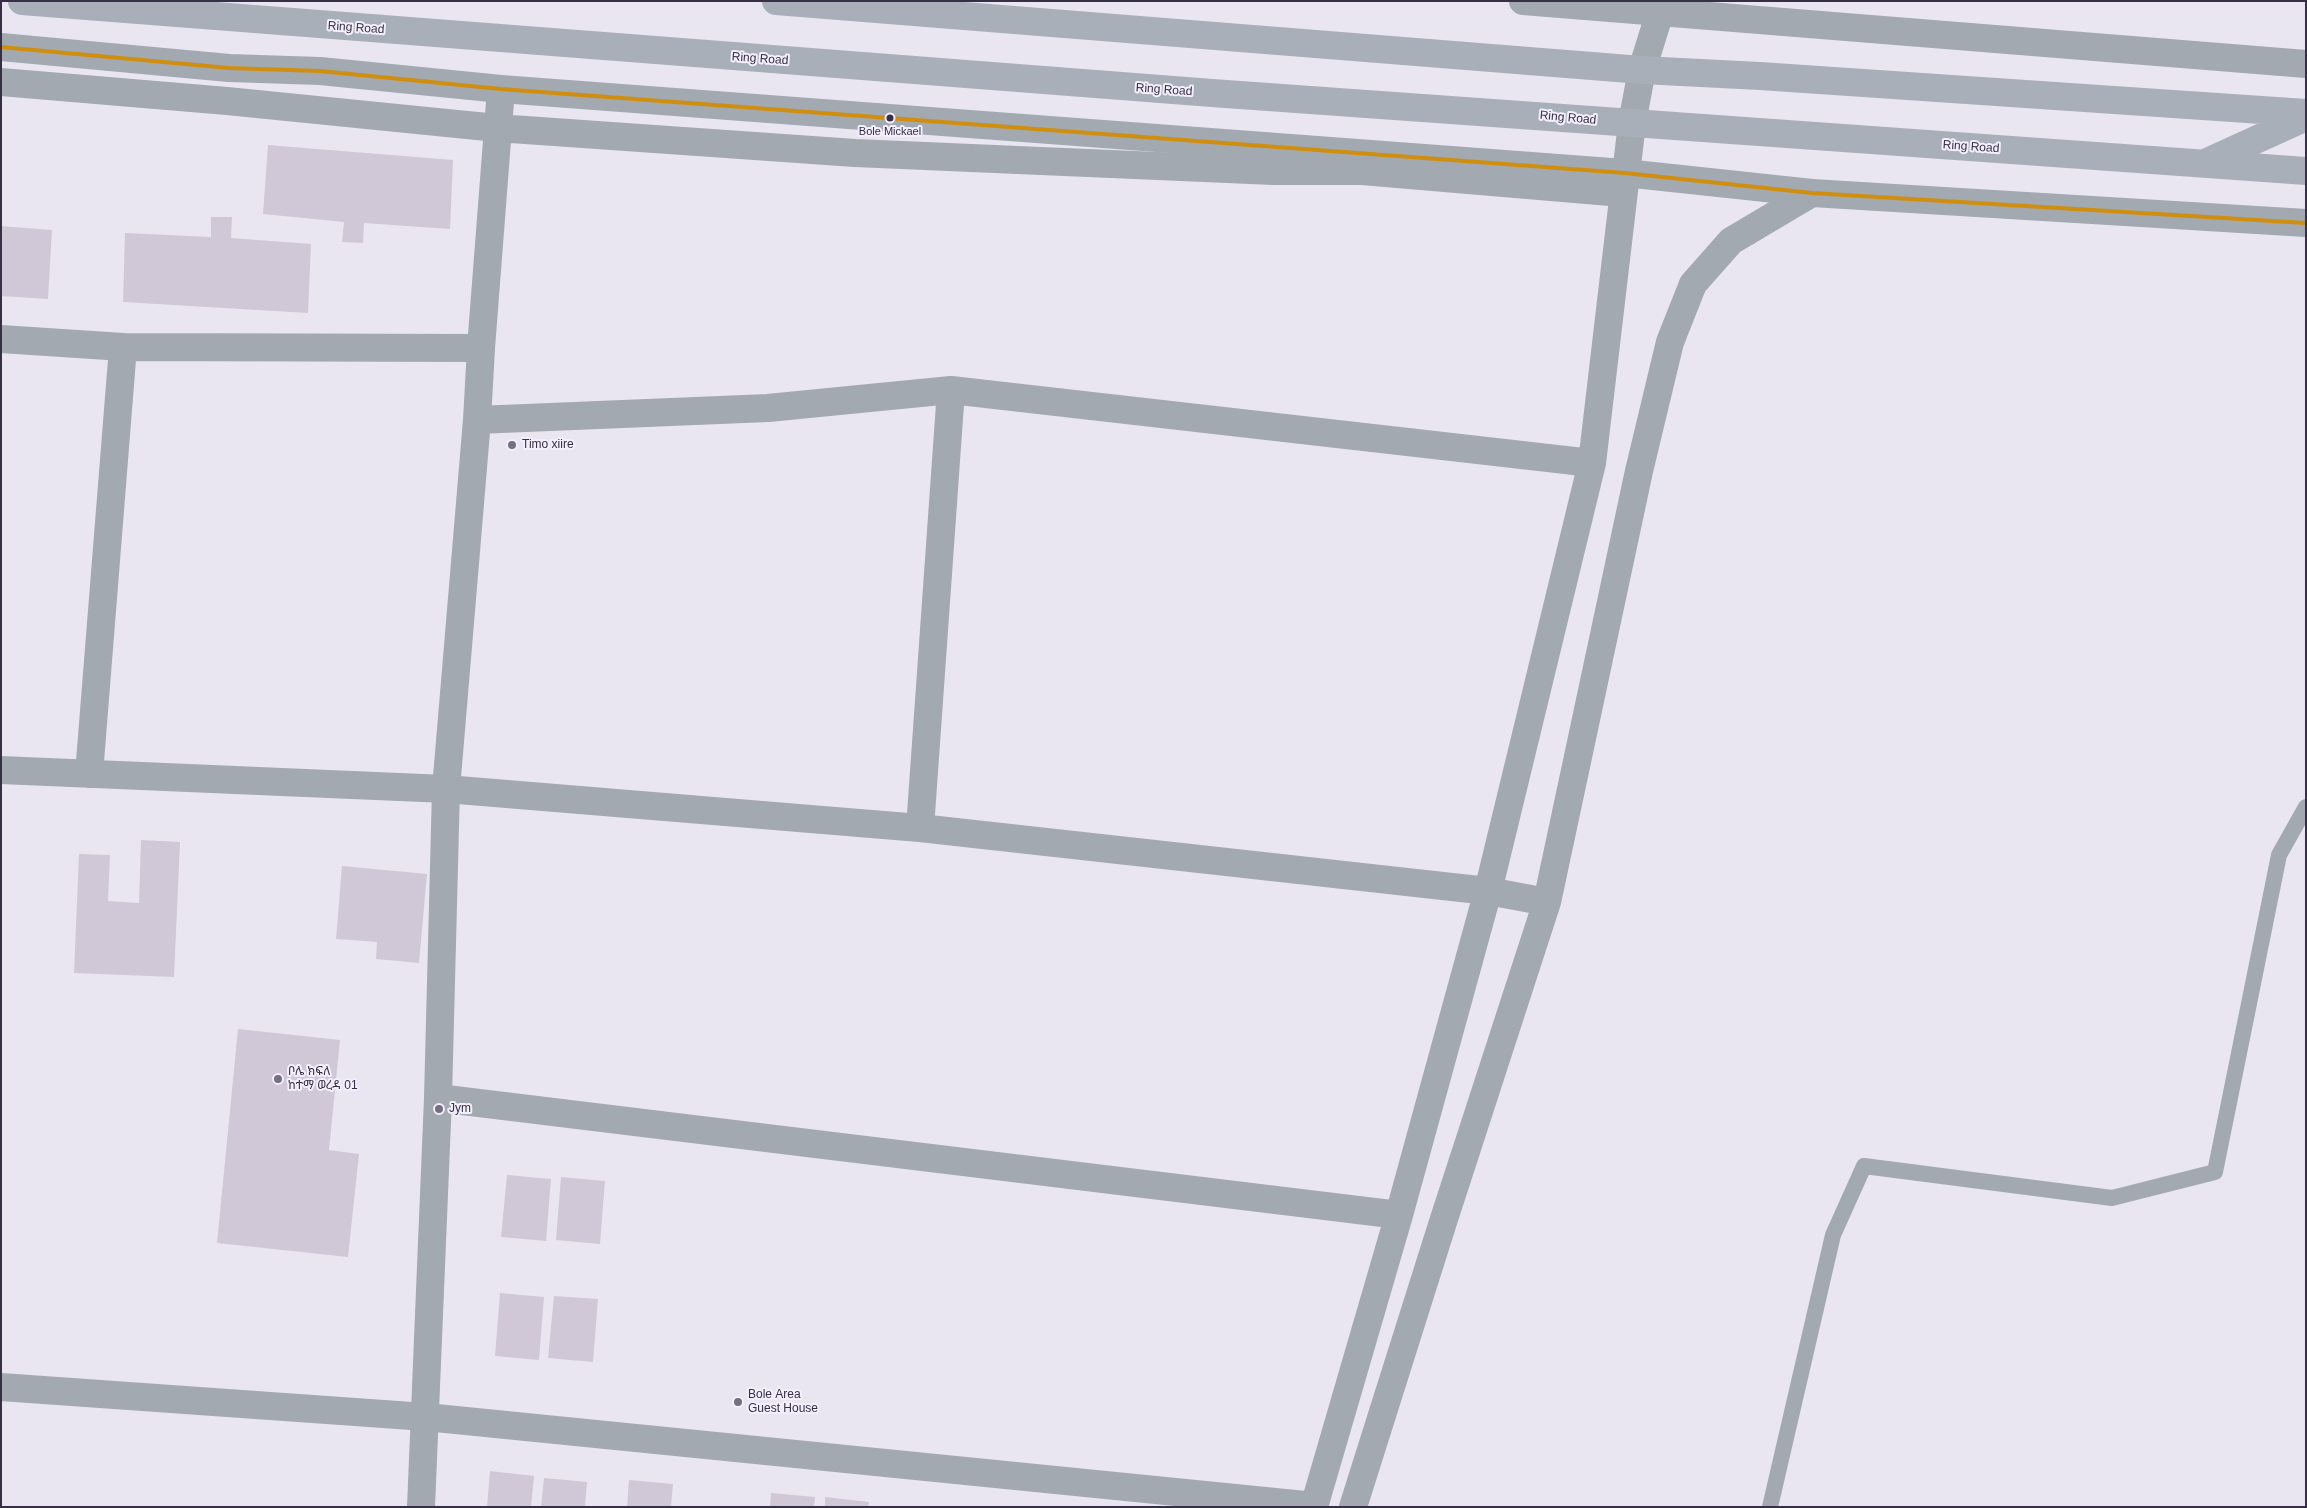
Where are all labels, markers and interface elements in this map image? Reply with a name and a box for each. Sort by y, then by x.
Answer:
street label: Ring Road [327,19,385,37]
street label: Ring Road [731,50,789,68]
street label: Ring Road [1135,81,1193,99]
street label: Ring Road [1539,108,1597,128]
marker: Bole Mickael [885,113,895,123]
place label: Bole Mickael [859,125,921,139]
street label: Ring Road [1942,138,2000,156]
place label: Timo xiire [522,438,574,452]
marker: Timo xiire [506,439,518,451]
place label: ቦሌ ክፍለ ከተማ ወረዳ 01 [288,1065,358,1093]
marker: ቦሌ ክፍለ ከተማ ወረዳ 01 [272,1073,284,1085]
place label: Jym [449,1102,471,1116]
marker: Jym [433,1103,445,1115]
place label: Bole Area Guest House [748,1388,818,1416]
marker: Bole Area Guest House [732,1396,744,1408]

